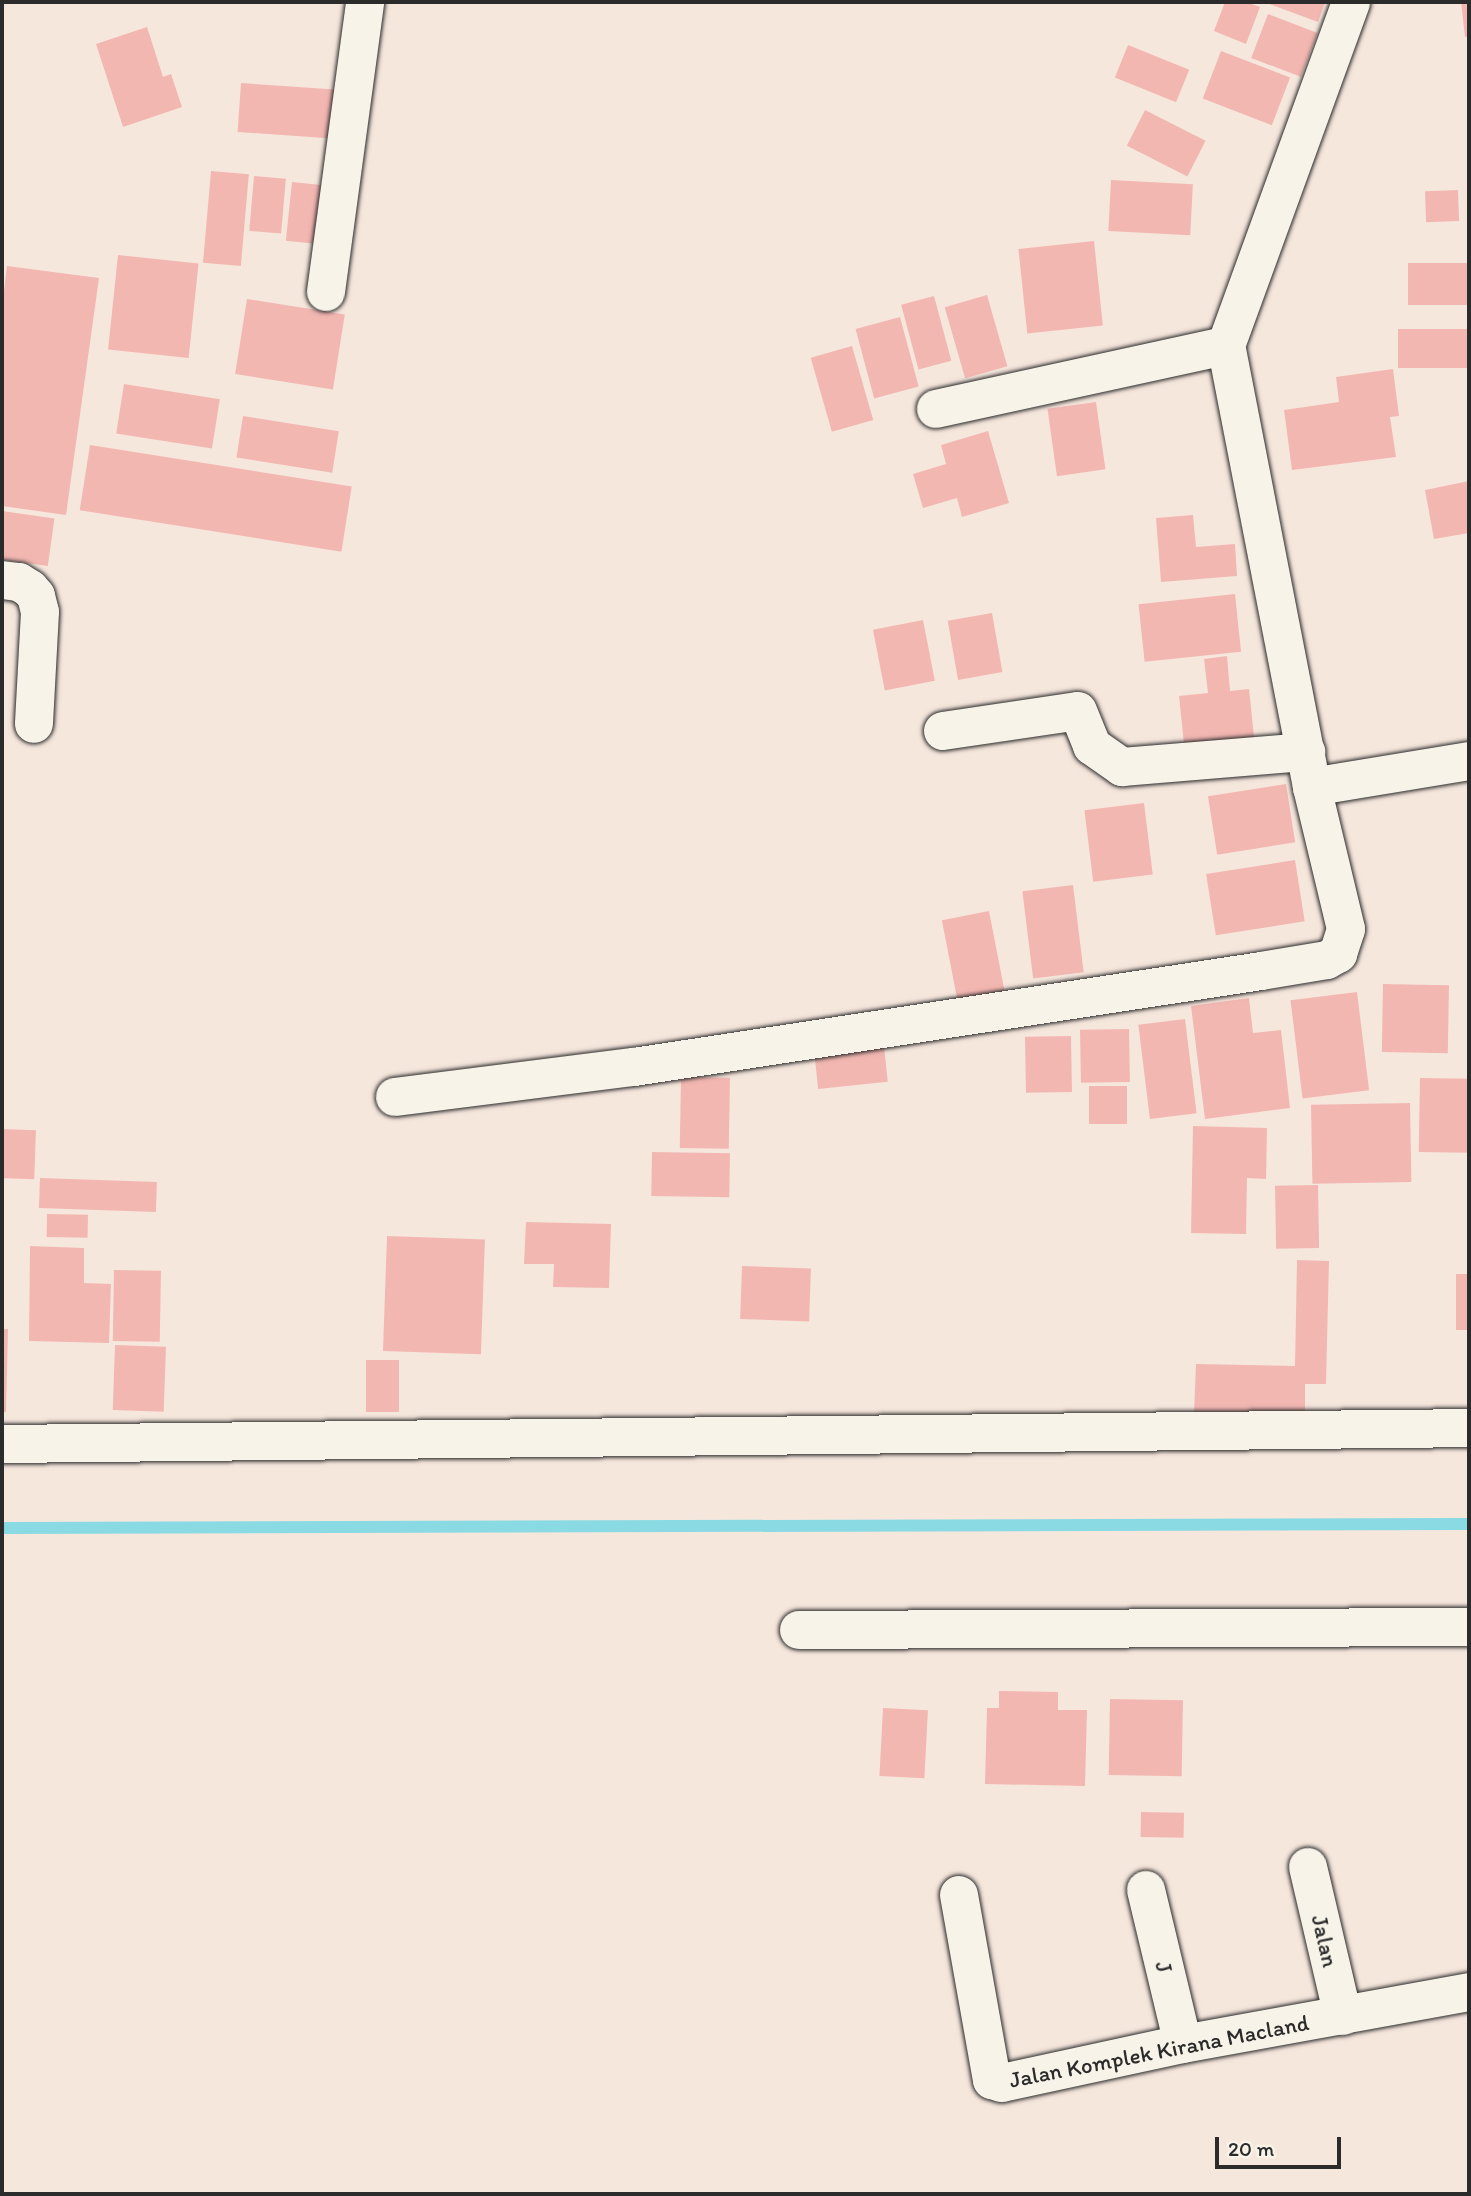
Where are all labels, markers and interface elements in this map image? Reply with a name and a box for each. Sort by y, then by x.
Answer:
street label: Jalan [1306,1912,1344,1970]
street label: J [1149,1958,1179,1976]
street label: Jalan Komplek Kirana Macland [1007,2008,1311,2094]
scale bar [1219,2122,1345,2166]
text: 20 m [1228,2136,1274,2161]

